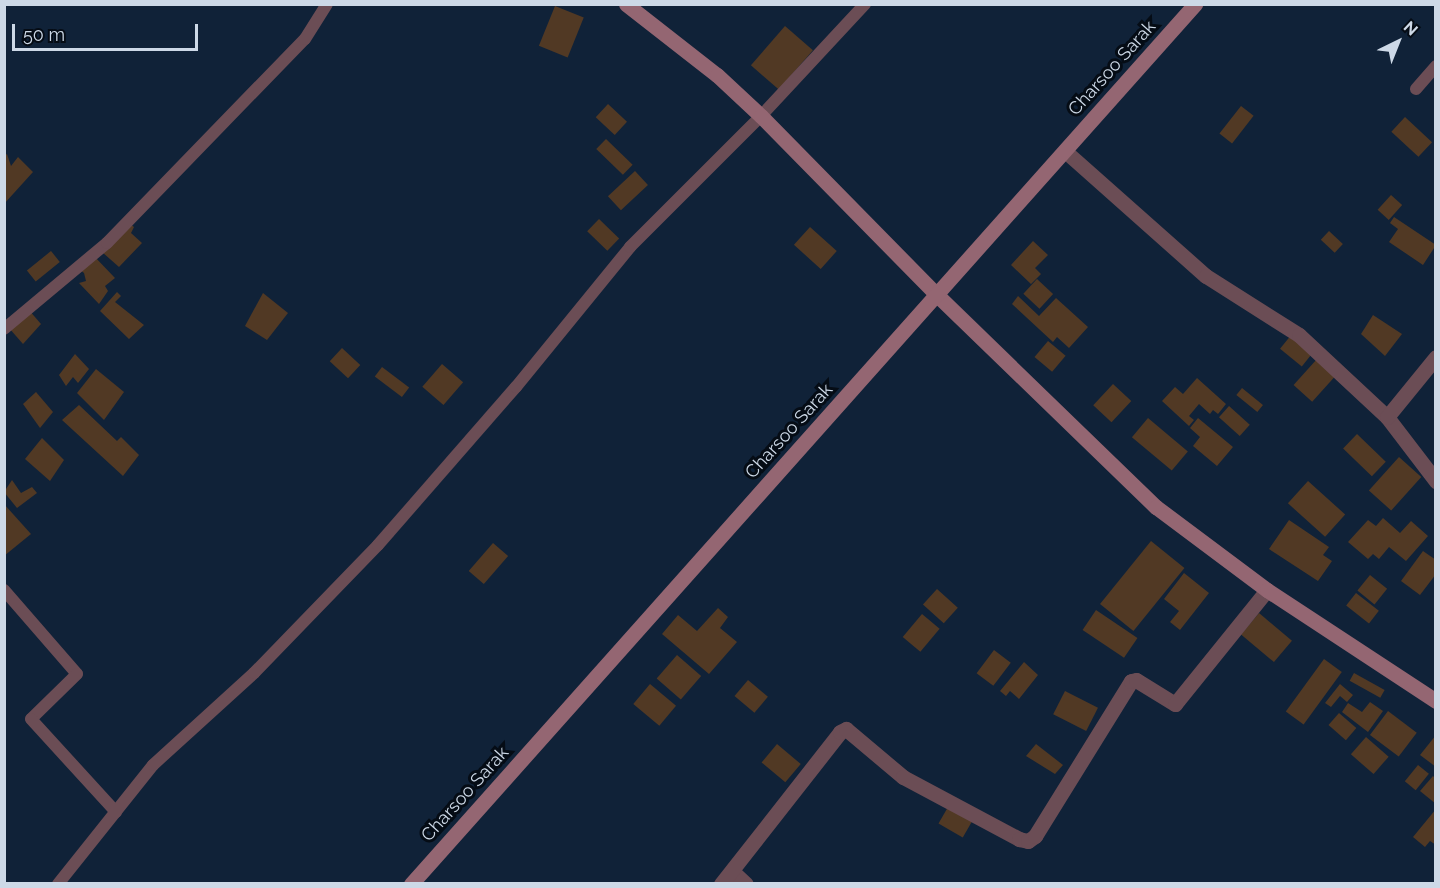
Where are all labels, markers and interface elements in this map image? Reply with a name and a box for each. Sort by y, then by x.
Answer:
scale bar [15,12,201,50]
north arrow [1368,12,1428,72]
street label: Charsoo Sarak [1064,16,1160,120]
text: N [1400,17,1422,40]
text: 50 m [23,24,65,45]
street label: Charsoo Sarak [741,379,837,483]
street label: Charsoo Sarak [417,742,513,846]

